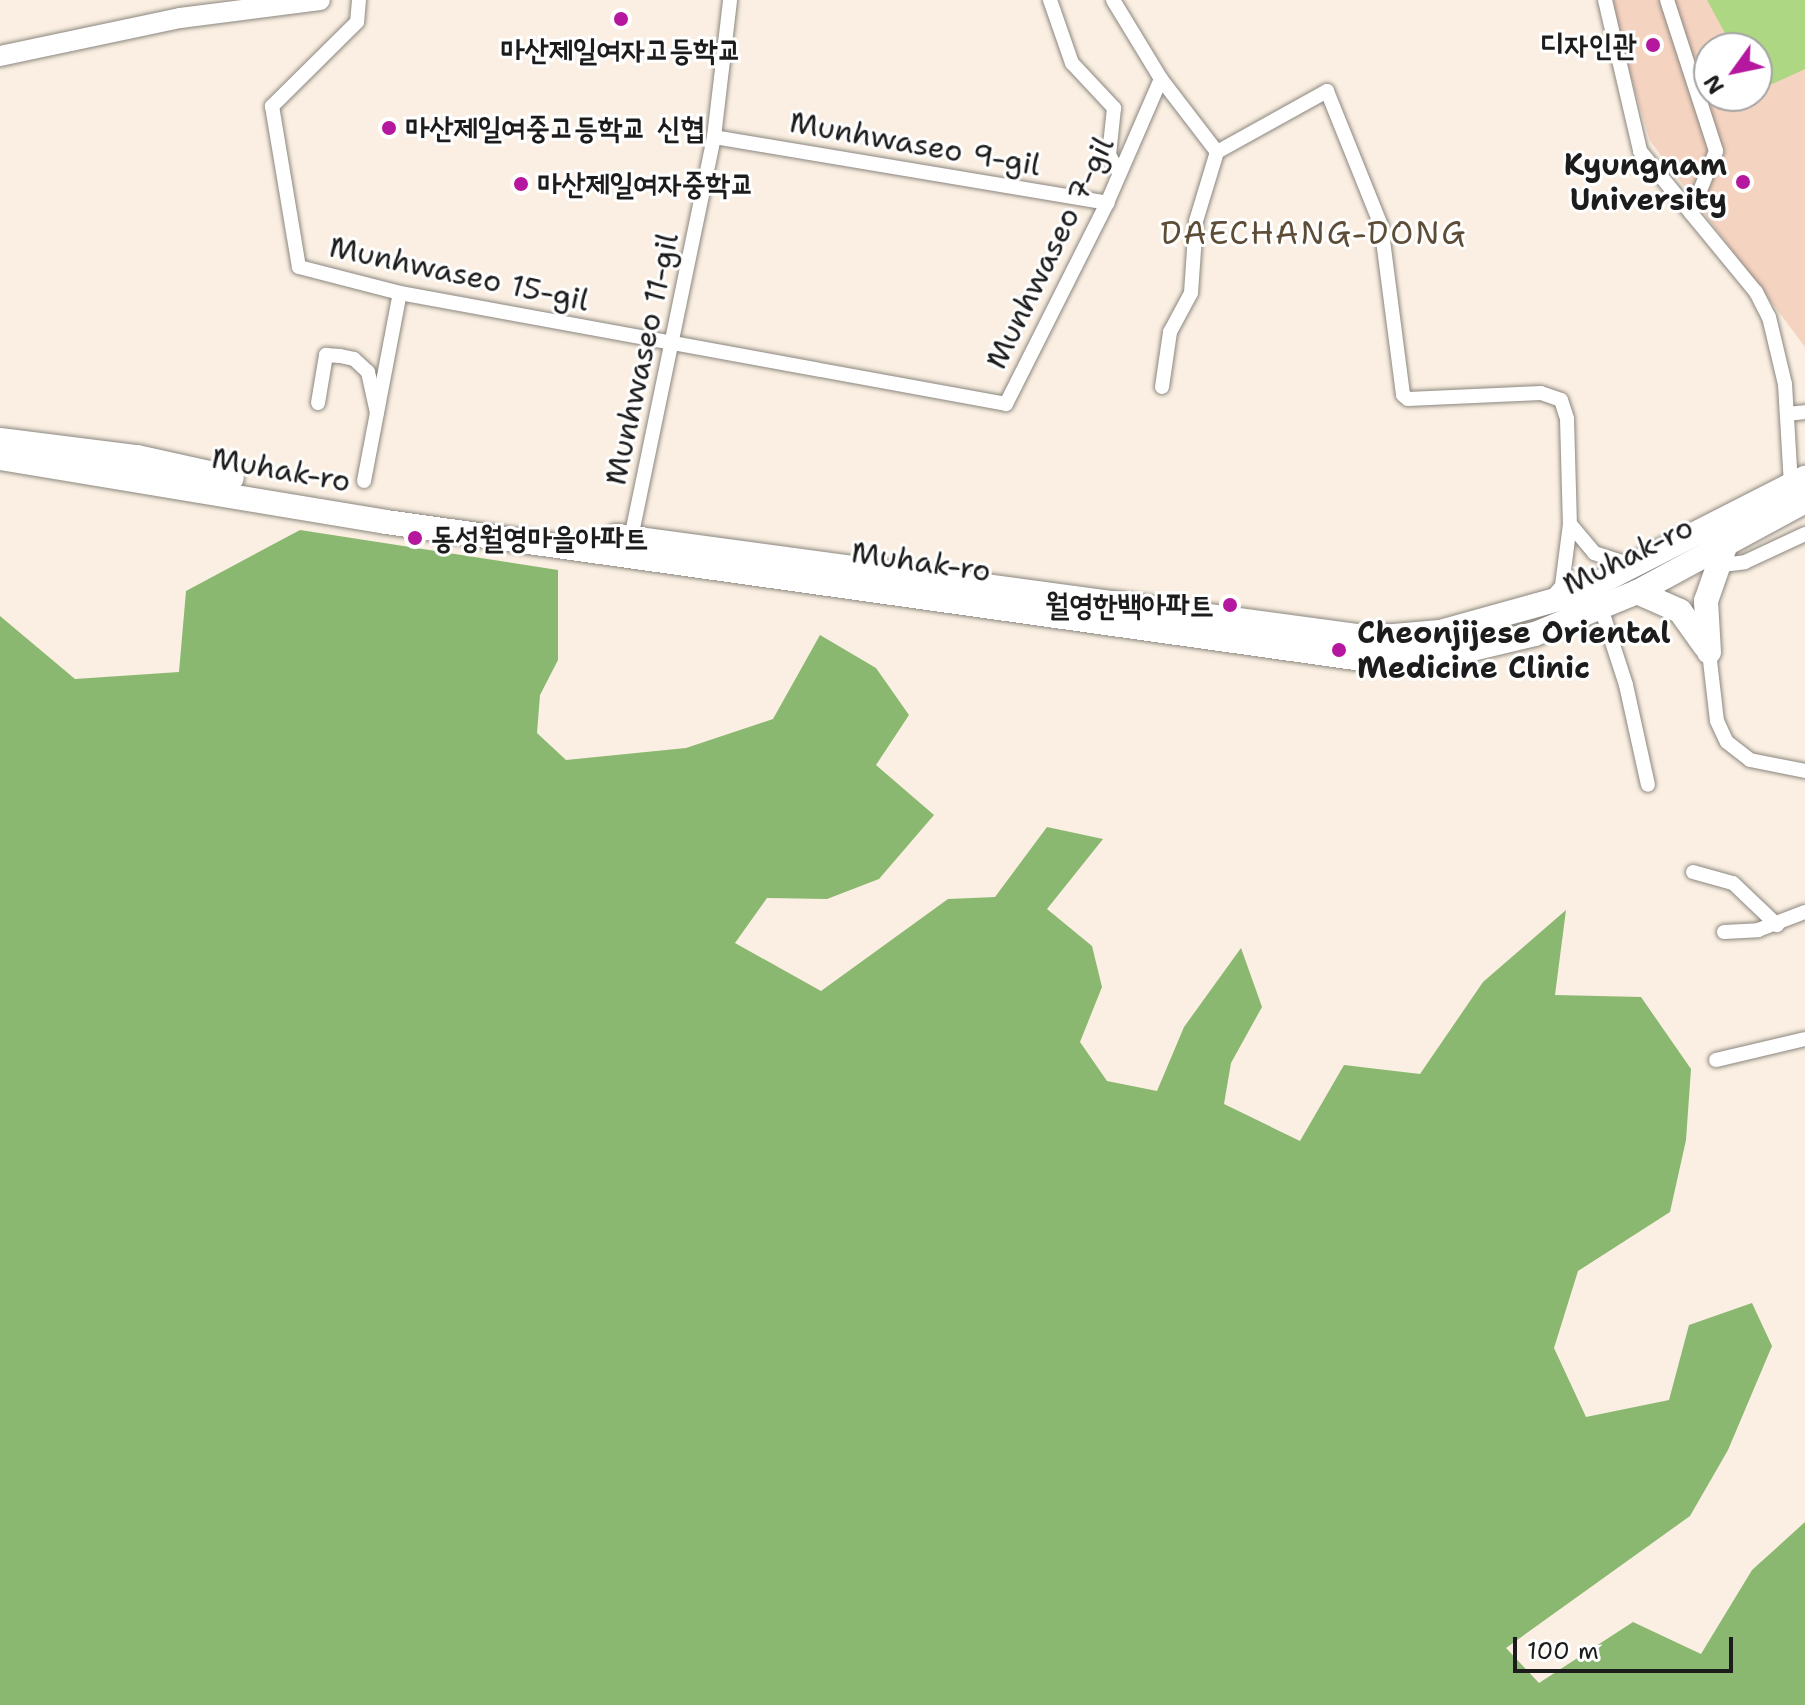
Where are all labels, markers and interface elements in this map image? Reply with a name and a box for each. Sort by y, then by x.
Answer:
marker: 마산제일여자고등학교 [612,10,630,28]
place label: 디자인관 [1540,27,1637,63]
place label: 마산제일여자고등학교 [500,32,742,68]
north arrow [1693,32,1773,112]
marker: 디자인관 [1644,36,1662,54]
text: N [1697,69,1731,99]
street label: Munhwaseo 9-gil [787,104,1043,184]
place label: 마산제일여중고등학교 신협 [405,110,705,146]
marker: 마산제일여중고등학교 신협 [380,119,398,137]
street label: Munhwaseo 7-gil [978,131,1122,375]
place label: Kyungnam University [1564,147,1727,218]
place label: 마산제일여자중학교 [537,166,754,202]
marker: Kyungnam University [1734,173,1752,191]
marker: 마산제일여자중학교 [512,175,530,193]
district label: DAECHANG-DONG [1161,214,1467,252]
street label: Munhwaseo 15-gil [326,229,592,319]
street label: Munhwaseo 11-gil [598,230,686,488]
street label: Muhak-ro [209,440,353,500]
street label: Muhak-ro [1557,509,1699,603]
place label: 동성월영마을아파트 [431,520,648,556]
marker: 동성월영마을아파트 [406,529,424,547]
street label: Muhak-ro [849,534,993,590]
place label: 월영한백아파트 [1045,587,1214,623]
marker: 월영한백아파트 [1221,596,1239,614]
place label: Cheonjijese Oriental Medicine Clinic [1357,615,1671,686]
marker: Cheonjijese Oriental Medicine Clinic [1328,639,1350,661]
scale bar [1517,1621,1737,1671]
text: 100 m [1527,1635,1599,1667]

